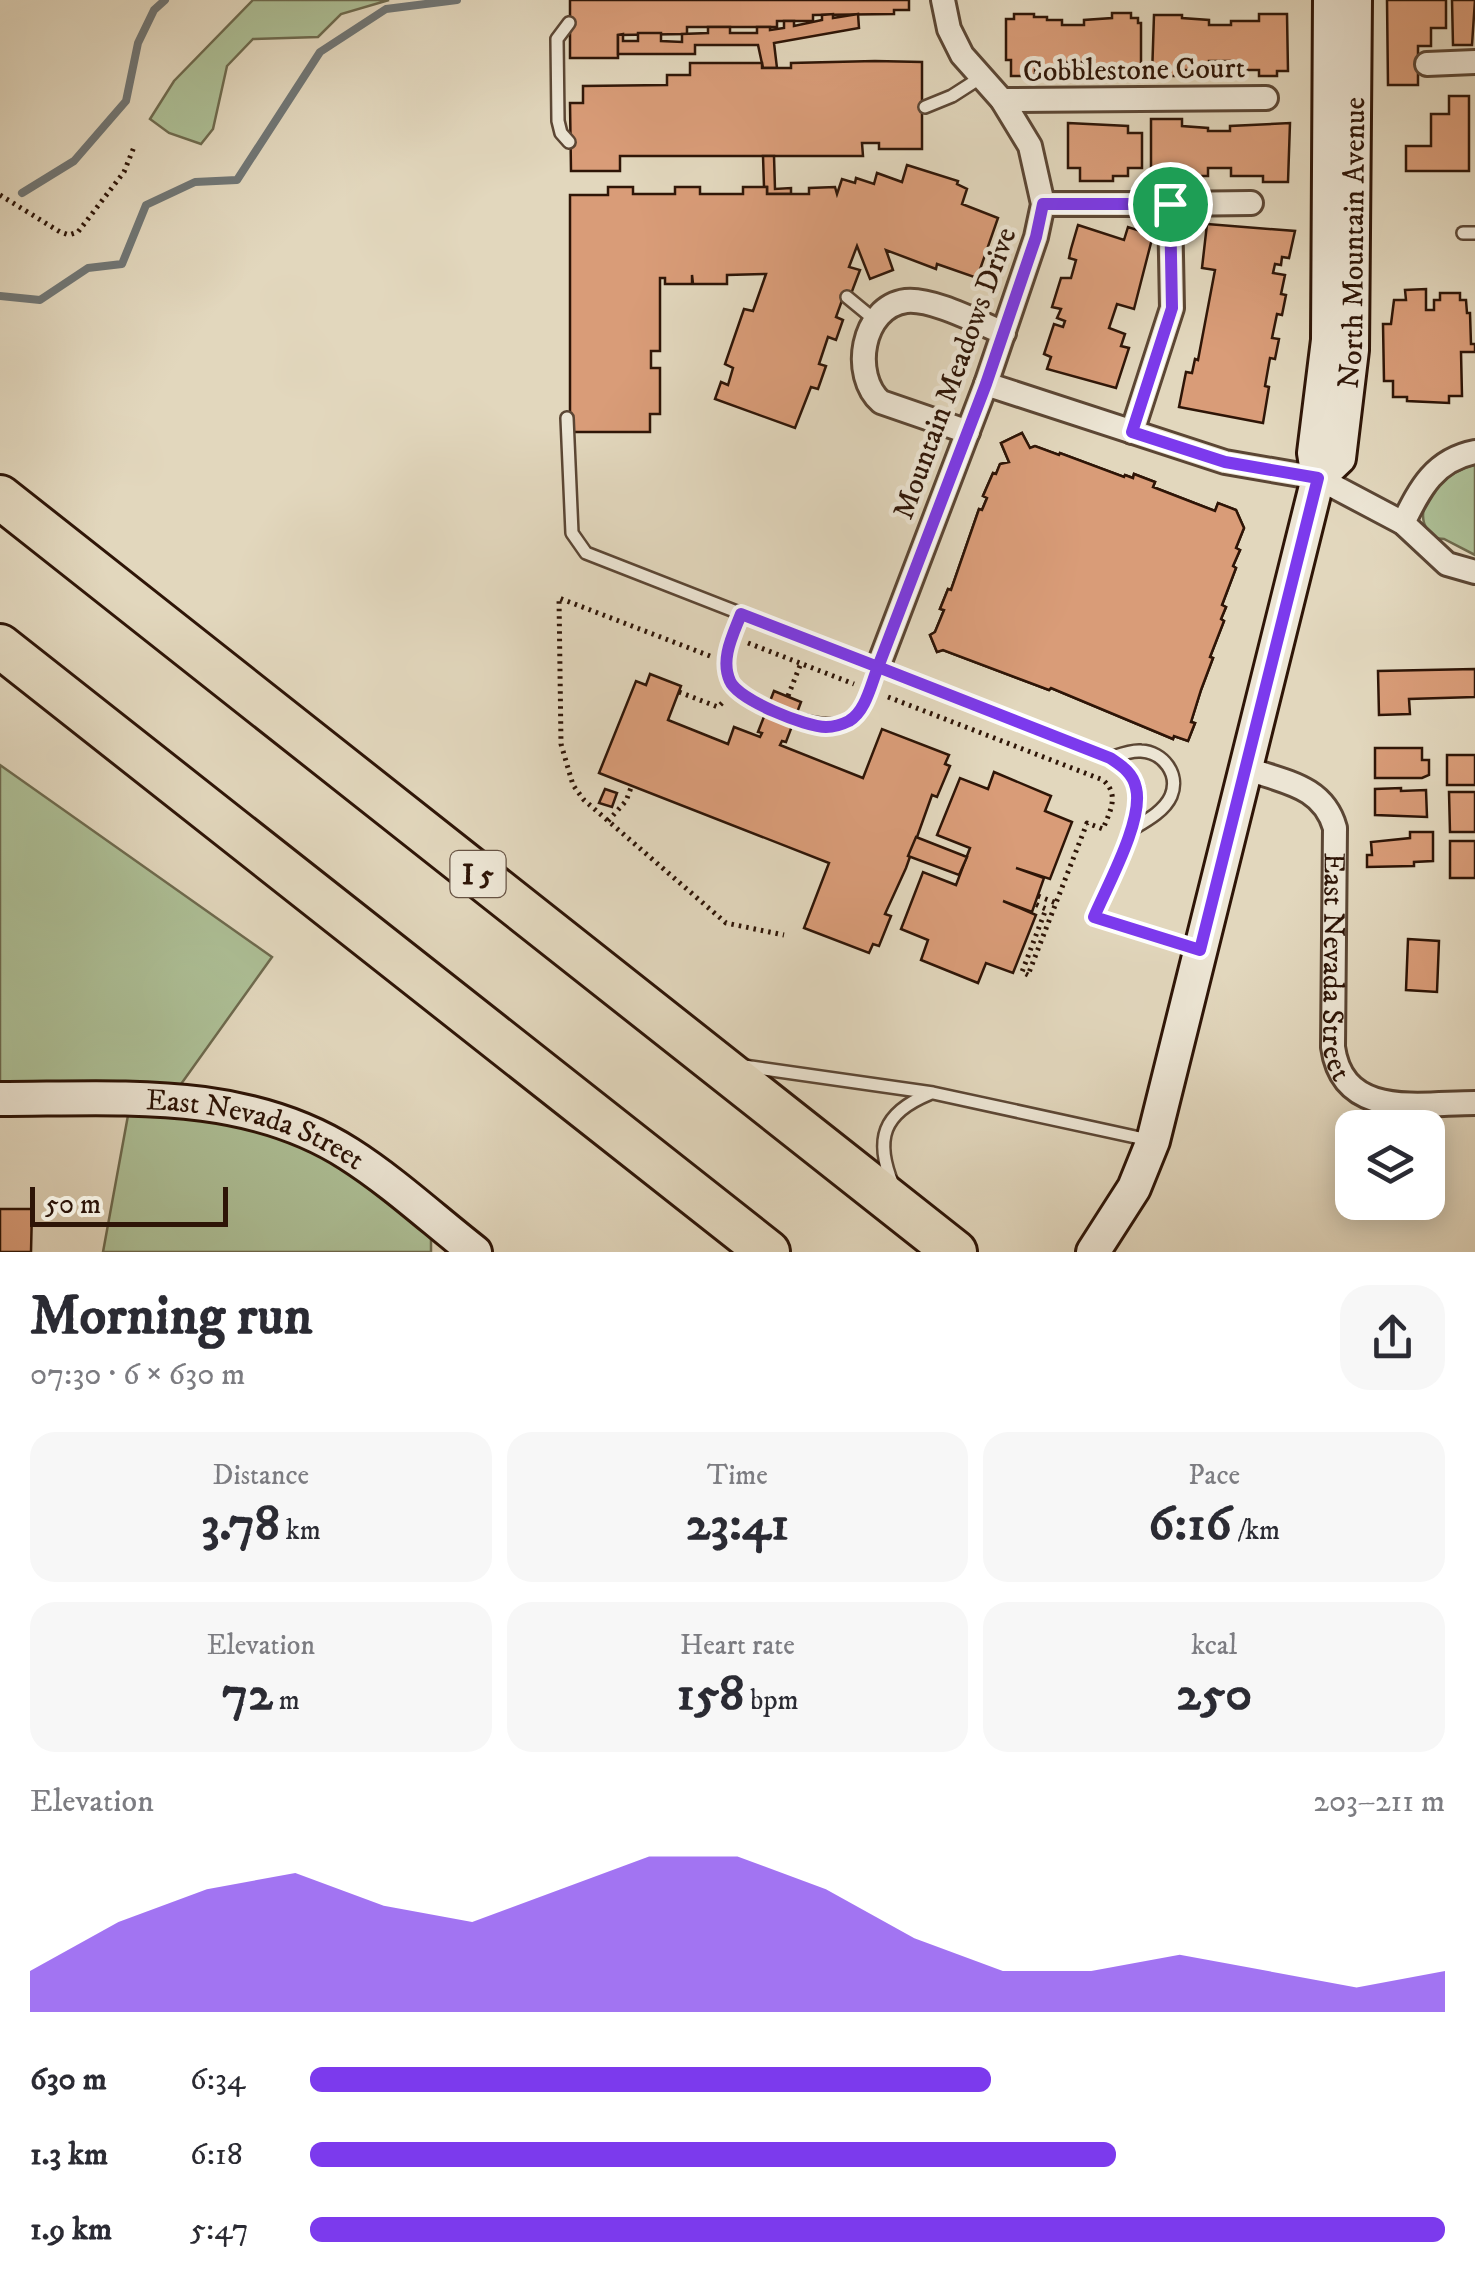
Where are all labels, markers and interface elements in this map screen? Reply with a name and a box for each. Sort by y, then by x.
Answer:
street label: Cobblestone Court [1023,50,1245,91]
street label: North Mountain Avenue [1330,97,1374,391]
pin [1128,162,1213,247]
icon: arrive [1143,177,1198,232]
street label: Mountain Meadows Drive [885,223,1025,524]
road number: I 5 [450,851,506,897]
street label: East Nevada Street [1313,852,1359,1088]
street label: East Nevada Street [145,1082,371,1179]
map controls [1335,1110,1445,1220]
button: layers [1335,1110,1445,1220]
scale bar [30,1182,228,1226]
text: 50 m [45,1187,101,1222]
text: Morning run [30,1283,312,1352]
button: share [1340,1285,1445,1390]
text: 07:30 · 6 × 630 m [30,1355,245,1395]
text: Distance [213,1458,309,1493]
text: Time [707,1458,768,1493]
text: Pace [1188,1458,1240,1493]
text: 3.78 [201,1493,280,1556]
text: 23:41 [686,1493,789,1556]
text: 6:16 [1148,1493,1232,1556]
text: km [280,1513,321,1548]
text: /km [1232,1513,1280,1548]
text: Elevation [207,1628,315,1663]
text: Heart rate [680,1628,795,1663]
text: kcal [1191,1628,1237,1663]
text: 72 [222,1663,273,1726]
text: 158 [676,1663,744,1726]
text: 250 [1176,1663,1252,1726]
text: m [273,1683,300,1718]
text: bpm [744,1683,798,1718]
text: Elevation [30,1782,154,1822]
text: 203–211 m [1313,1782,1445,1822]
text: 630 m [30,2060,107,2100]
text: 6:34 [190,2060,245,2100]
text: 1.3 km [30,2135,108,2175]
text: 6:18 [190,2135,243,2175]
text: 1.9 km [30,2210,112,2250]
text: 5:47 [190,2210,248,2250]

